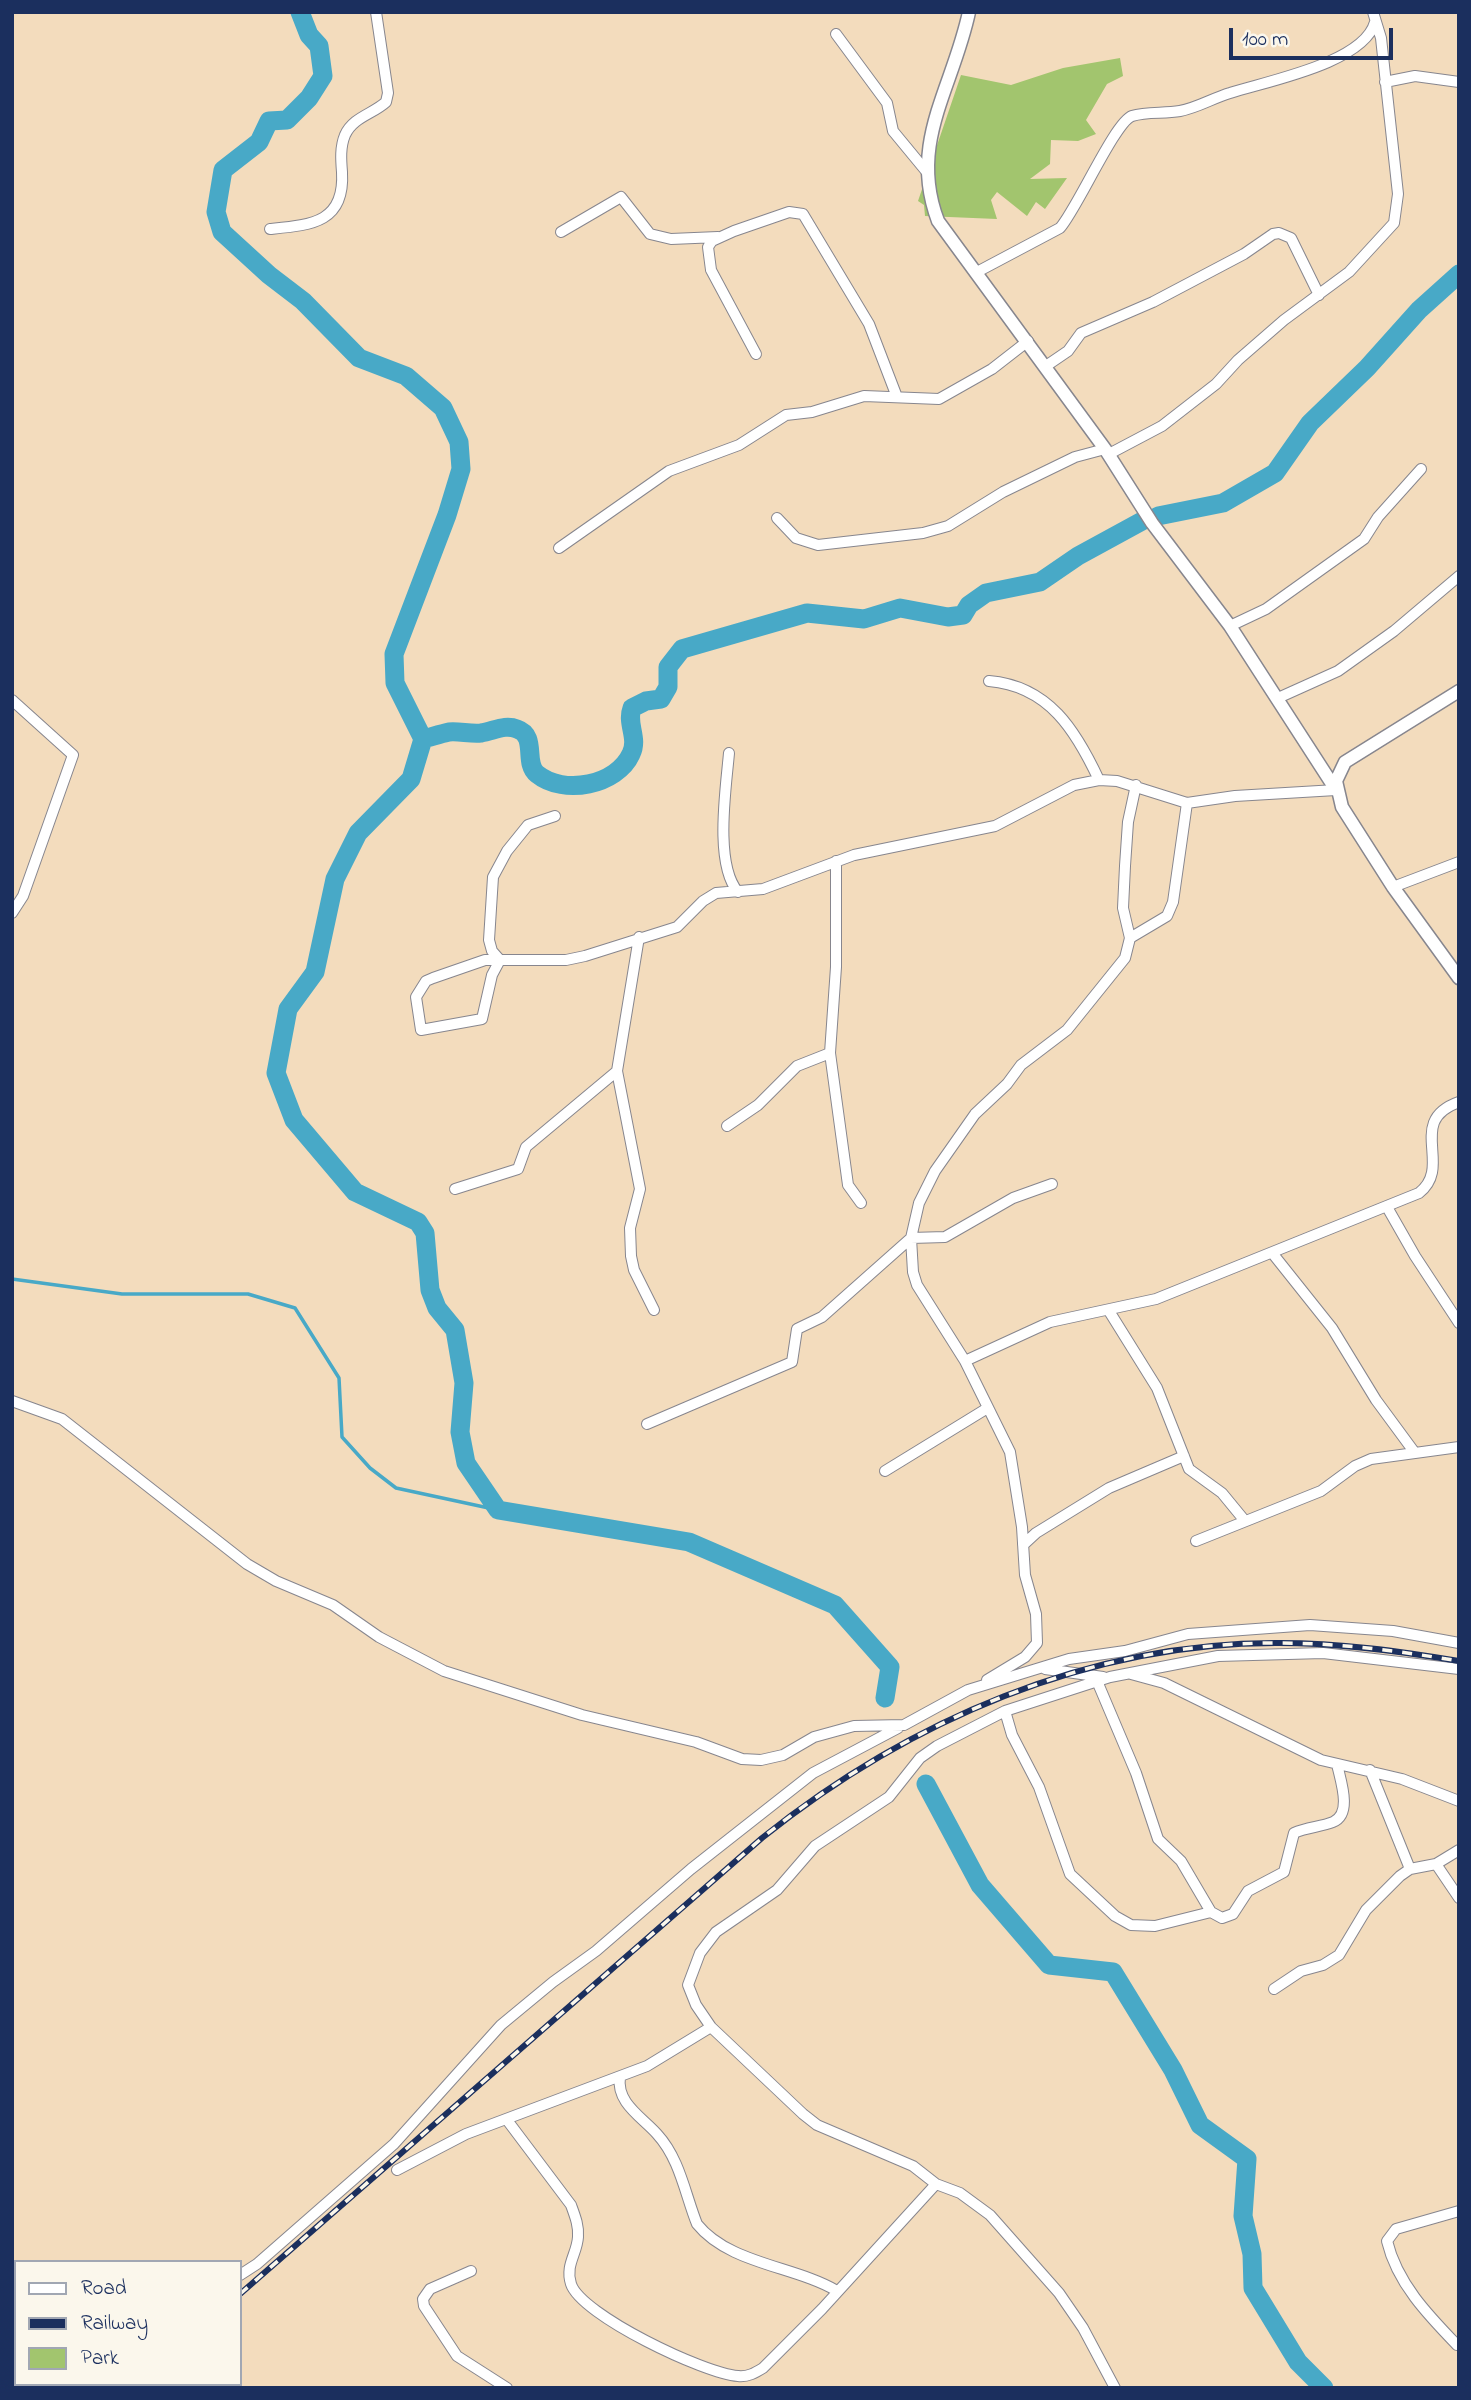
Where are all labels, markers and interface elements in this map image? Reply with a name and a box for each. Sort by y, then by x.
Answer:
scale bar [1233,14,1398,58]
text: 100 m [1242,25,1288,55]
legend [14,2260,242,2386]
text: Road [81,2274,127,2304]
text: Railway [81,2309,148,2339]
text: Park [81,2344,119,2374]

